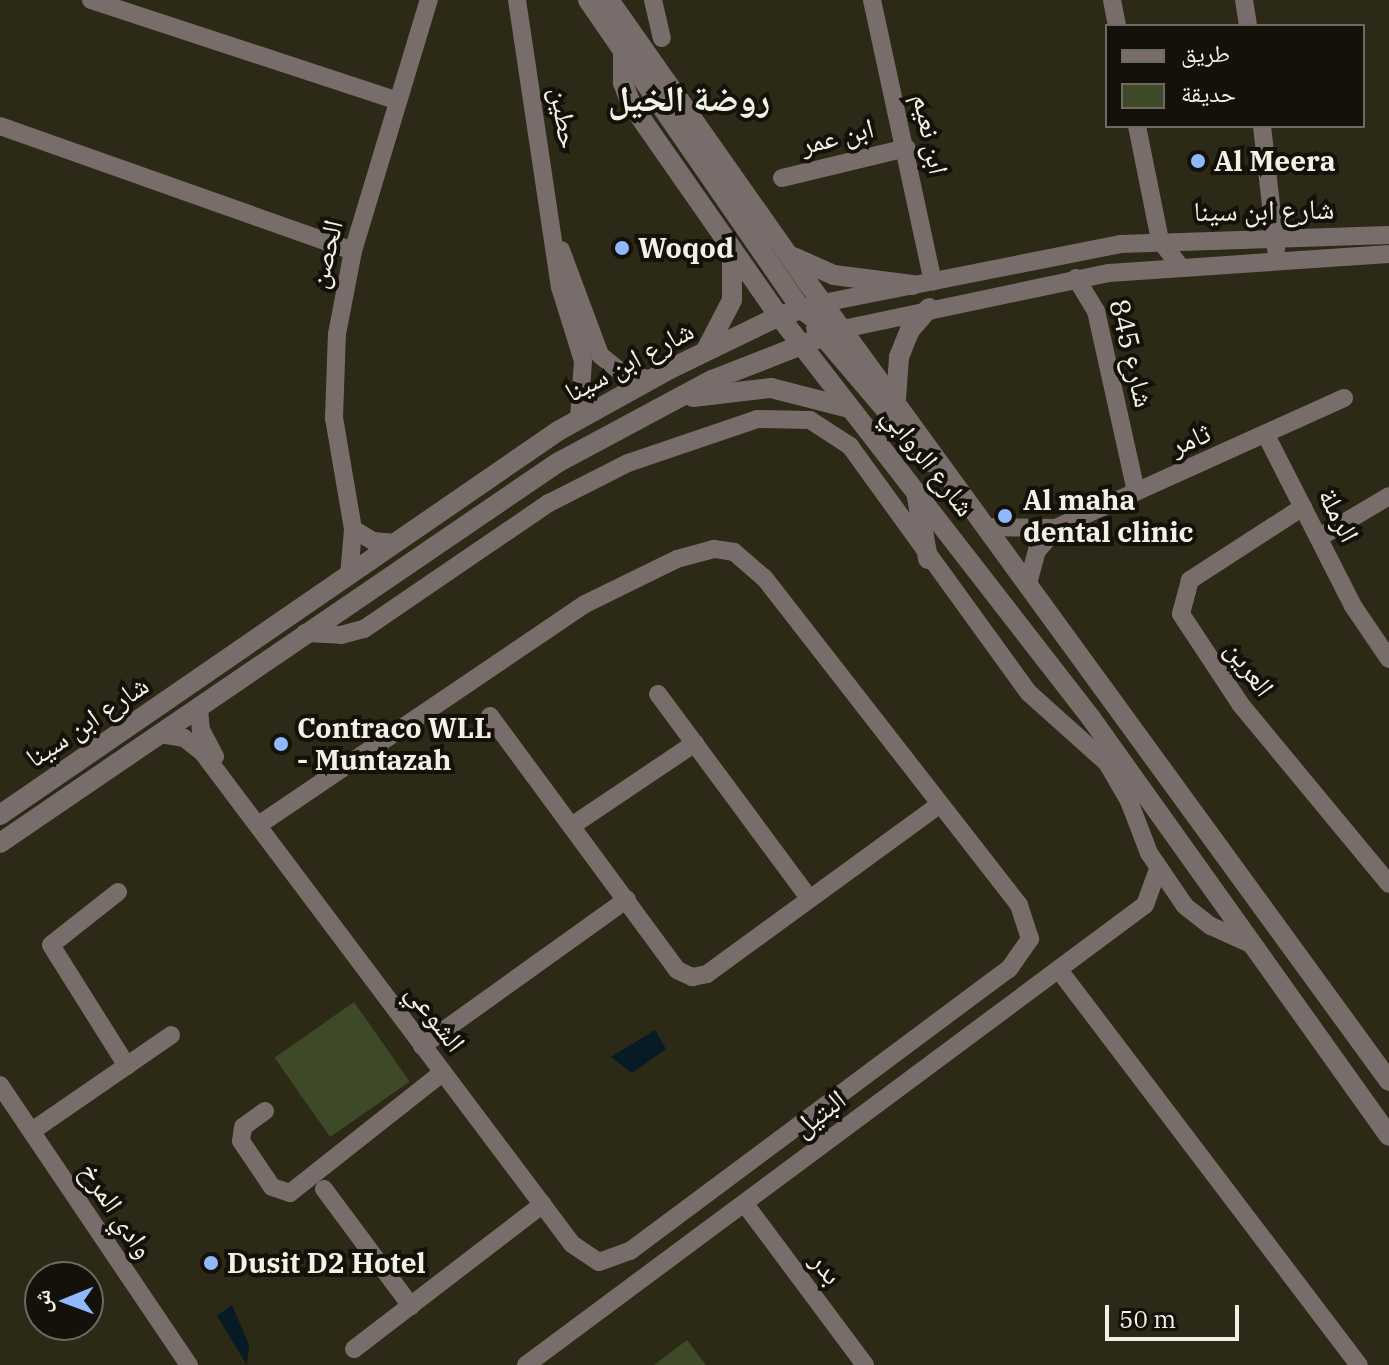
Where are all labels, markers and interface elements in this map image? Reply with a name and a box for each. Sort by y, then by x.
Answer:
legend [1105,24,1365,128]
text: طريق [1181,37,1230,69]
district label: روضة الخيل [608,76,770,120]
text: حديقة [1181,77,1236,109]
street label: حطين [544,85,586,151]
street label: ابن نعيم [906,91,956,177]
street label: ابن عمر [797,111,877,161]
place label: Al Meera [1214,144,1336,178]
marker: Al Meera [1189,152,1207,170]
street label: شارع ابن سينا [1193,192,1335,228]
street label: الحصن [300,216,350,292]
place label: Woqod [638,231,734,265]
marker: Woqod [613,239,631,257]
street label: شارع 845 [1102,296,1162,410]
street label: شارع ابن سينا [559,313,699,409]
street label: شارع الروابي [876,399,982,523]
street label: ثامر [1165,416,1215,462]
street label: الرملة [1311,482,1367,548]
place label: Al maha dental clinic [1023,483,1194,549]
marker: Al maha dental clinic [994,505,1016,527]
street label: العرين [1218,633,1282,703]
street label: شارع ابن سينا [19,668,155,774]
place label: Contraco WLL - Muntazah [297,711,492,777]
marker: Contraco WLL - Muntazah [272,735,290,753]
street label: الشوعي [399,976,473,1058]
street label: البتيل [786,1082,852,1144]
street label: وادي المرخ [73,1156,161,1264]
street label: بدر [804,1245,850,1291]
place label: Dusit D2 Hotel [227,1246,426,1280]
marker: Dusit D2 Hotel [202,1254,220,1272]
north arrow [24,1261,104,1341]
text: ش [27,1289,56,1313]
scale bar [1109,1289,1243,1339]
text: 50 m [1119,1303,1176,1335]

